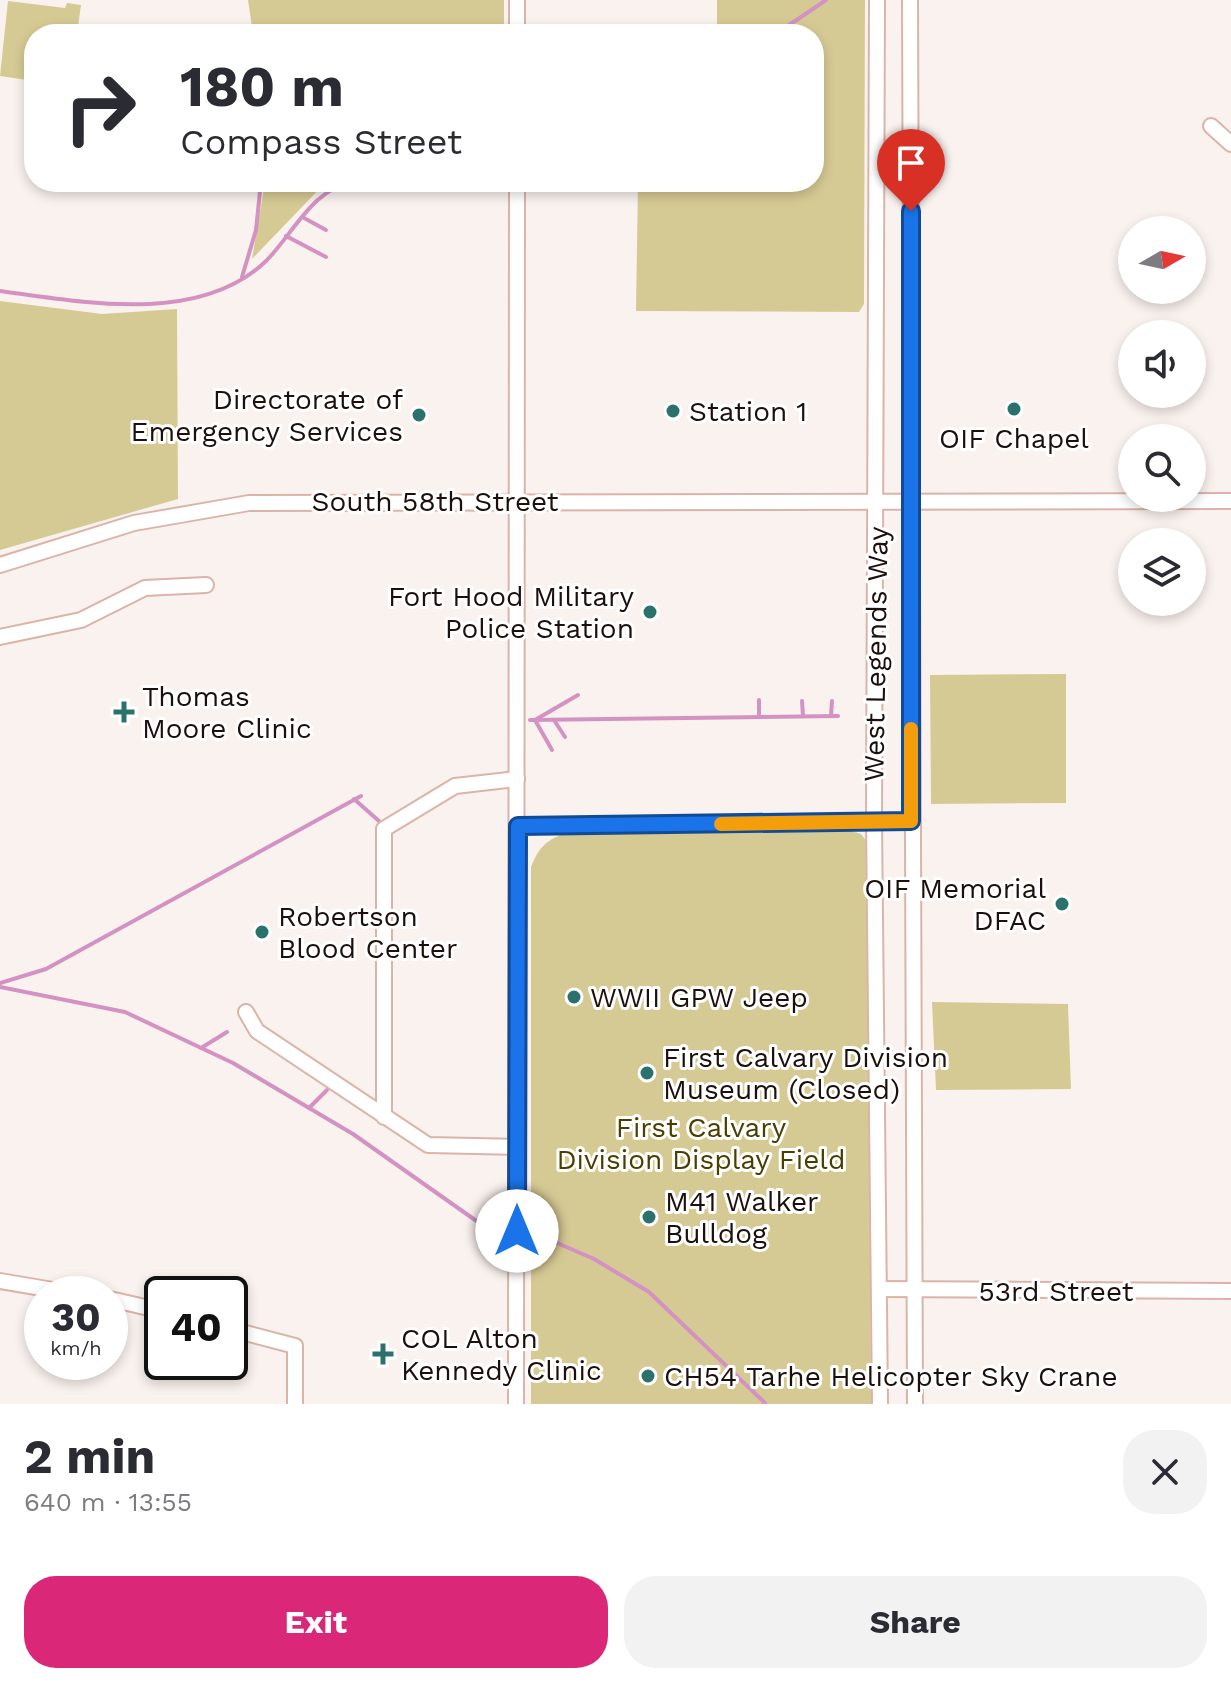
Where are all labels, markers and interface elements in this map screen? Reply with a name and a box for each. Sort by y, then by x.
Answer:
text: 180 m [180,54,344,120]
icon: right [48,56,152,160]
text: Compass Street [180,121,462,163]
pin [877,129,945,211]
icon: arrive [889,141,933,185]
north arrow [1118,216,1206,304]
map controls [1118,216,1206,616]
button: sound [1118,320,1206,408]
place label: Directorate of Emergency Services [131,383,403,448]
place label: Station 1 [689,395,807,428]
marker: OIF Chapel [1005,400,1023,418]
marker: Station 1 [664,402,682,420]
marker: Directorate of Emergency Services [410,406,428,424]
place label: OIF Chapel [939,422,1089,455]
button: search [1118,424,1206,512]
street label: South 58th Street [311,485,559,518]
street label: West Legends Way [857,525,895,782]
button: layers [1118,528,1206,616]
place label: Fort Hood Military Police Station [388,580,635,645]
marker: Fort Hood Military Police Station [641,603,659,621]
place label: Thomas Moore Clinic [142,680,312,745]
marker: Thomas Moore Clinic [113,701,135,723]
place label: OIF Memorial DFAC [864,872,1046,937]
marker: OIF Memorial DFAC [1053,895,1071,913]
place label: Robertson Blood Center [278,900,457,965]
marker: Robertson Blood Center [253,923,271,941]
place label: WWII GPW Jeep [590,981,808,1014]
marker: WWII GPW Jeep [565,988,583,1006]
place label: First Calvary Division Museum (Closed) [663,1041,948,1106]
marker: First Calvary Division Museum (Closed) [638,1064,656,1082]
park label: First Calvary Division Display Field [557,1111,845,1176]
place label: M41 Walker Bulldog [665,1185,819,1250]
position arrow [475,1189,559,1273]
marker: M41 Walker Bulldog [640,1208,658,1226]
street label: 53rd Street [979,1275,1134,1308]
speed limit sign: 40 [144,1276,248,1380]
text: 30 [51,1294,101,1341]
place label: COL Alton Kennedy Clinic [401,1322,602,1387]
text: km/h [50,1336,102,1360]
marker: COL Alton Kennedy Clinic [372,1343,394,1365]
place label: CH54 Tarhe Helicopter Sky Crane [664,1360,1118,1393]
marker: CH54 Tarhe Helicopter Sky Crane [639,1367,657,1385]
text: 2 min [24,1428,155,1485]
button: close [1123,1430,1207,1514]
text: 640 m · 13:55 [24,1487,192,1517]
button: Exit [24,1576,608,1668]
button: Share [624,1576,1207,1668]

